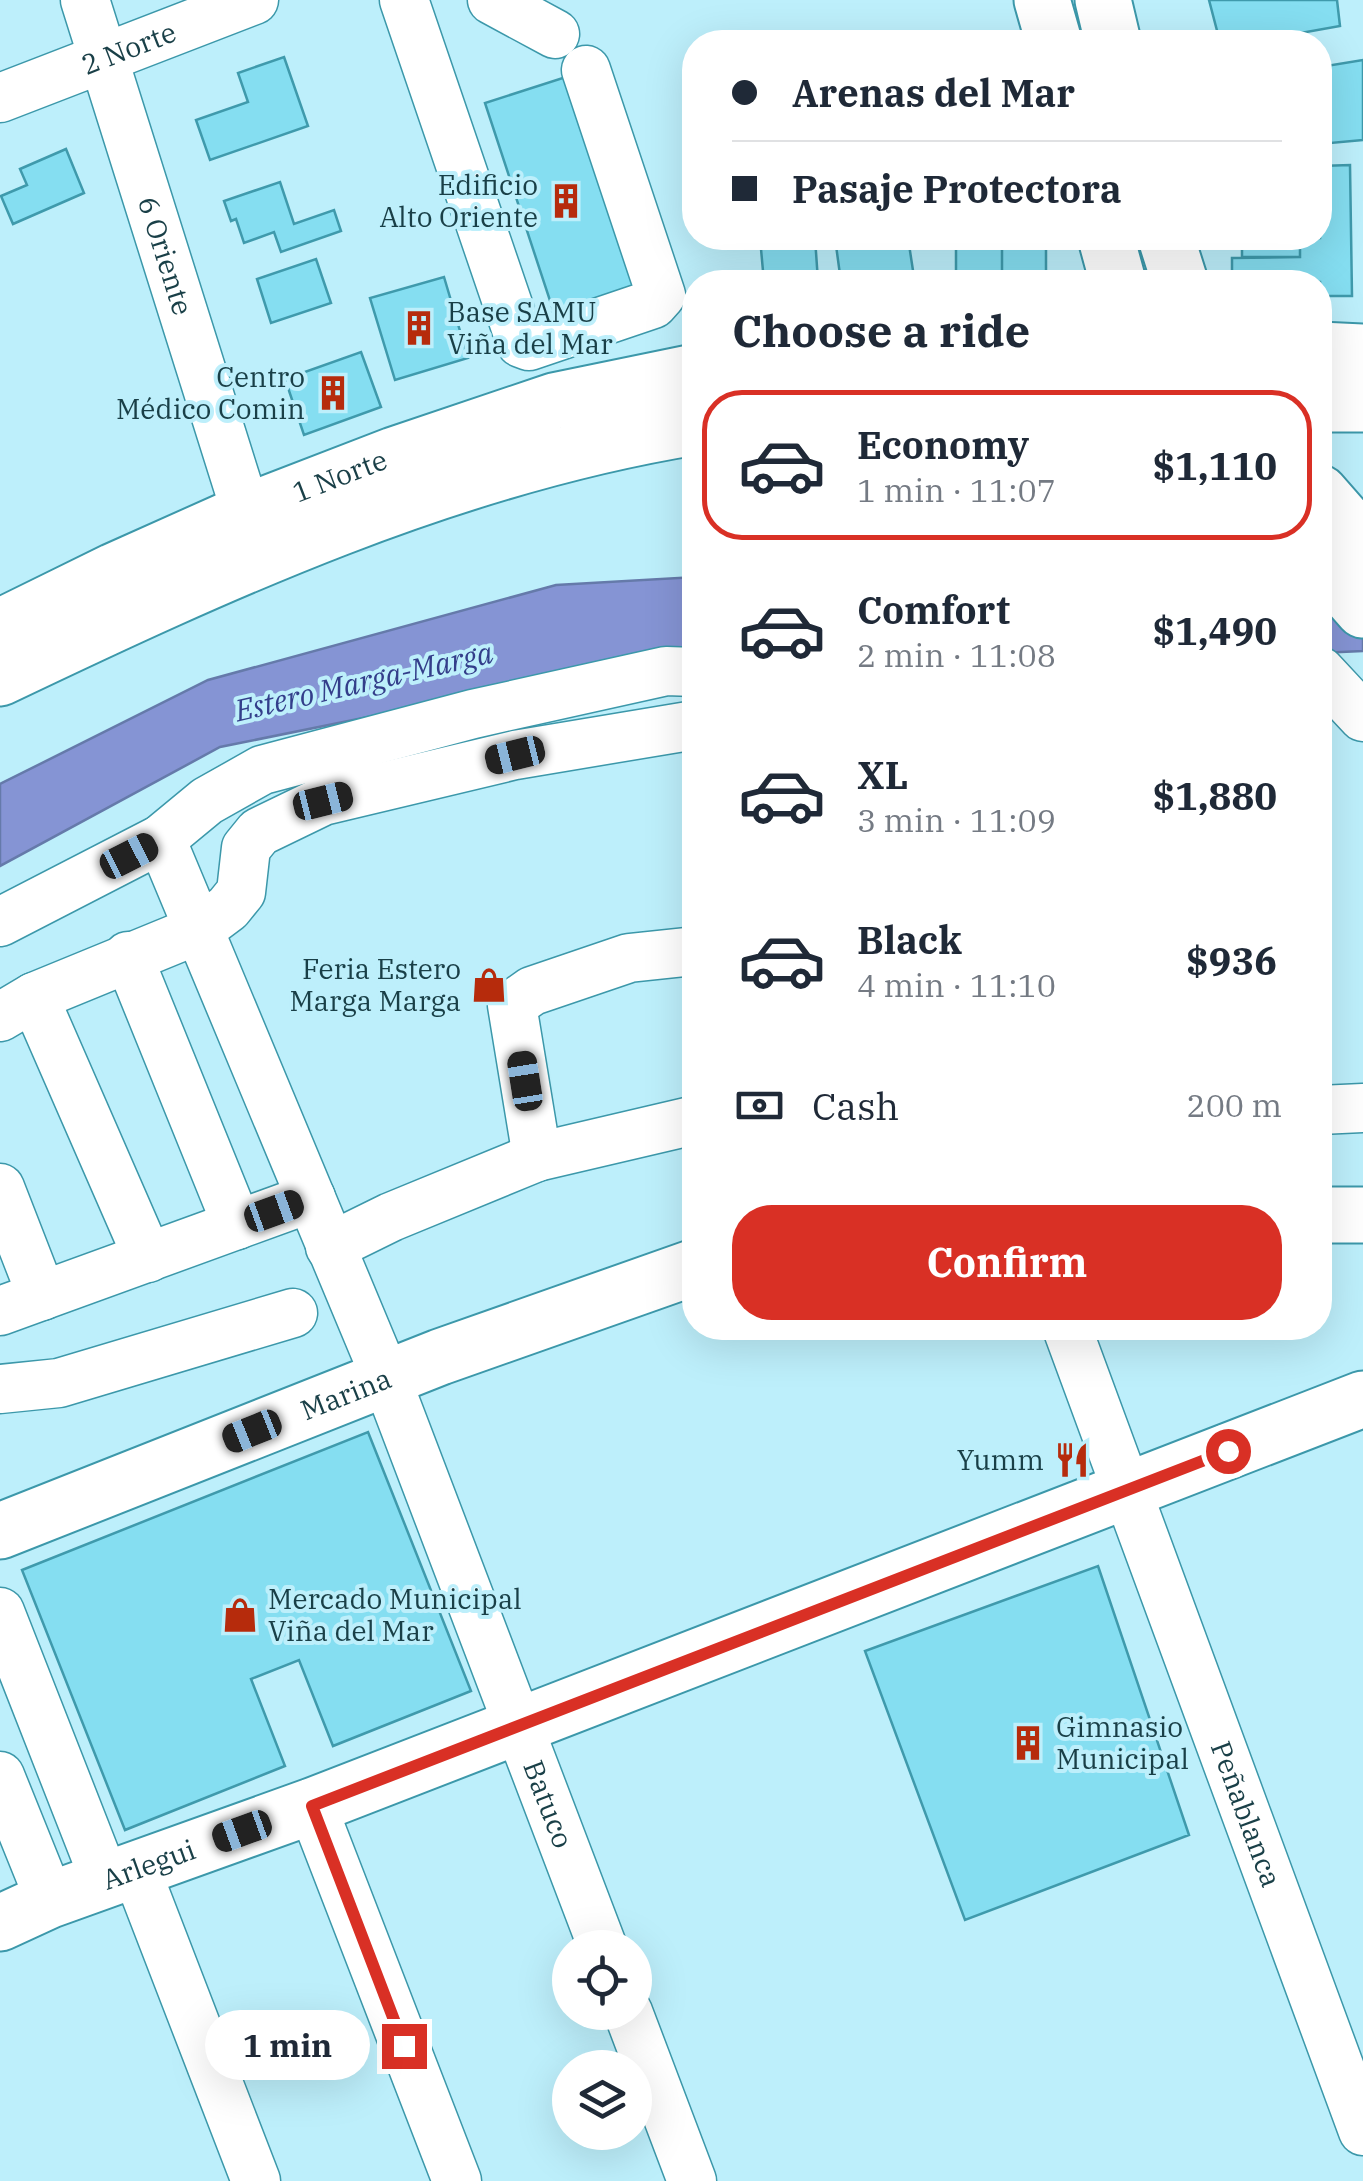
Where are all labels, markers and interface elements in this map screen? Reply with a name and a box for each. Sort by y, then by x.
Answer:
street label: 2 Norte [76,13,181,83]
text: Arenas del Mar [792,68,1075,117]
text: Pasaje Protectora [792,164,1122,213]
place label: Edificio Alto Oriente [379,166,538,235]
building icon: Edificio Alto Oriente [547,182,585,220]
street label: 6 Oriente [130,192,202,319]
place label: Base SAMU Viña del Mar [447,293,613,362]
text: Choose a ride [732,301,1030,359]
building icon: Base SAMU Viña del Mar [400,309,438,347]
place label: Centro Médico Comin [116,358,305,427]
building icon: Centro Médico Comin [314,374,352,412]
icon: car [737,420,827,510]
text: Economy [857,420,1029,469]
street label: 1 Norte [287,441,392,510]
text: $1,110 [1152,441,1277,490]
text: 1 min · 11:07 [857,469,1056,511]
icon: car [737,585,827,675]
text: Comfort [857,585,1010,634]
text: $1,490 [1152,606,1277,655]
water label: Estero Marga-Marga [230,632,497,729]
text: 2 min · 11:08 [857,634,1056,676]
car [482,733,548,777]
icon: car [737,750,827,840]
text: XL [857,750,908,799]
text: $1,880 [1152,771,1277,820]
car [290,779,356,823]
text: 3 min · 11:09 [857,799,1056,841]
car [95,829,163,883]
icon: car [737,915,827,1005]
text: Black [857,915,962,964]
text: $936 [1186,936,1277,985]
place label: Feria Estero Marga Marga [289,950,461,1019]
text: 4 min · 11:10 [857,964,1056,1006]
shop icon: Feria Estero Marga Marga [470,966,508,1004]
car [505,1049,545,1113]
icon: cash [732,1078,787,1133]
text: Cash [812,1081,899,1130]
text: 200 m [1186,1084,1282,1126]
car [241,1187,307,1235]
button: Confirm [732,1205,1282,1320]
street label: Marina [295,1359,396,1428]
car [219,1406,285,1456]
route start [1206,1429,1251,1474]
place label: Yumm [957,1441,1044,1478]
restaurant icon: Yumm [1053,1441,1091,1479]
place label: Mercado Municipal Viña del Mar [268,1580,522,1649]
shop icon: Mercado Municipal Viña del Mar [221,1596,259,1634]
place label: Gimnasio Municipal [1056,1708,1189,1777]
building icon: Gimnasio Municipal [1009,1724,1047,1762]
street label: Peñablanca [1203,1736,1290,1892]
street label: Batuco [515,1755,582,1853]
car [209,1807,275,1855]
street label: Arlegui [97,1830,200,1898]
map controls [552,1930,652,2150]
button: locate [552,1930,652,2030]
callout: 1 min [204,2011,369,2081]
text: 1 min [243,2024,332,2066]
route end [382,2024,427,2069]
button: layers [552,2050,652,2150]

